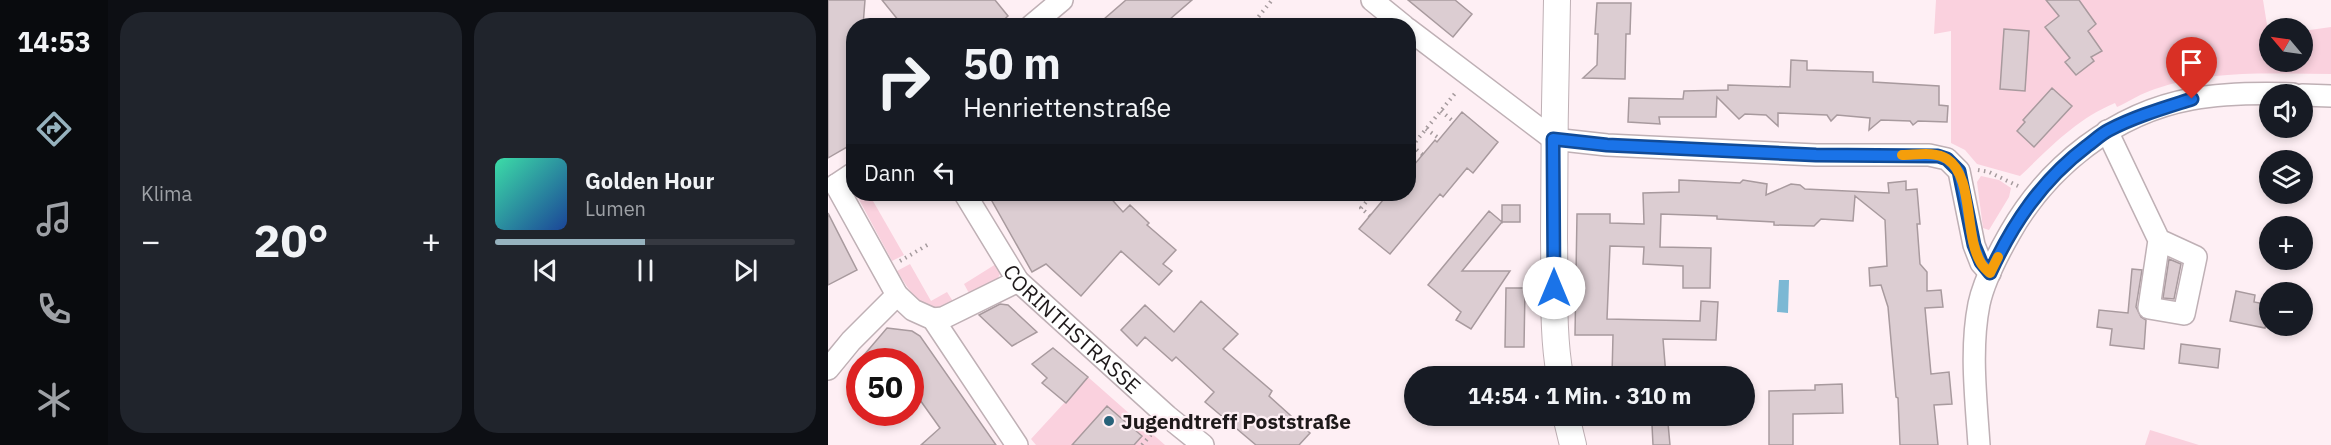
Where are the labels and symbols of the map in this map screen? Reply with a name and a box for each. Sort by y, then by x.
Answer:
north arrow [2259,18,2313,72]
pin [2166,37,2217,99]
position arrow [1522,256,1586,320]
street label: CORINTHSTRASSE [997,259,1147,400]
speed limit sign: 50 [846,348,924,426]
place label: Jugendtreff Poststraße [1121,407,1351,435]
marker: Jugendtreff Poststraße [1102,414,1116,428]

